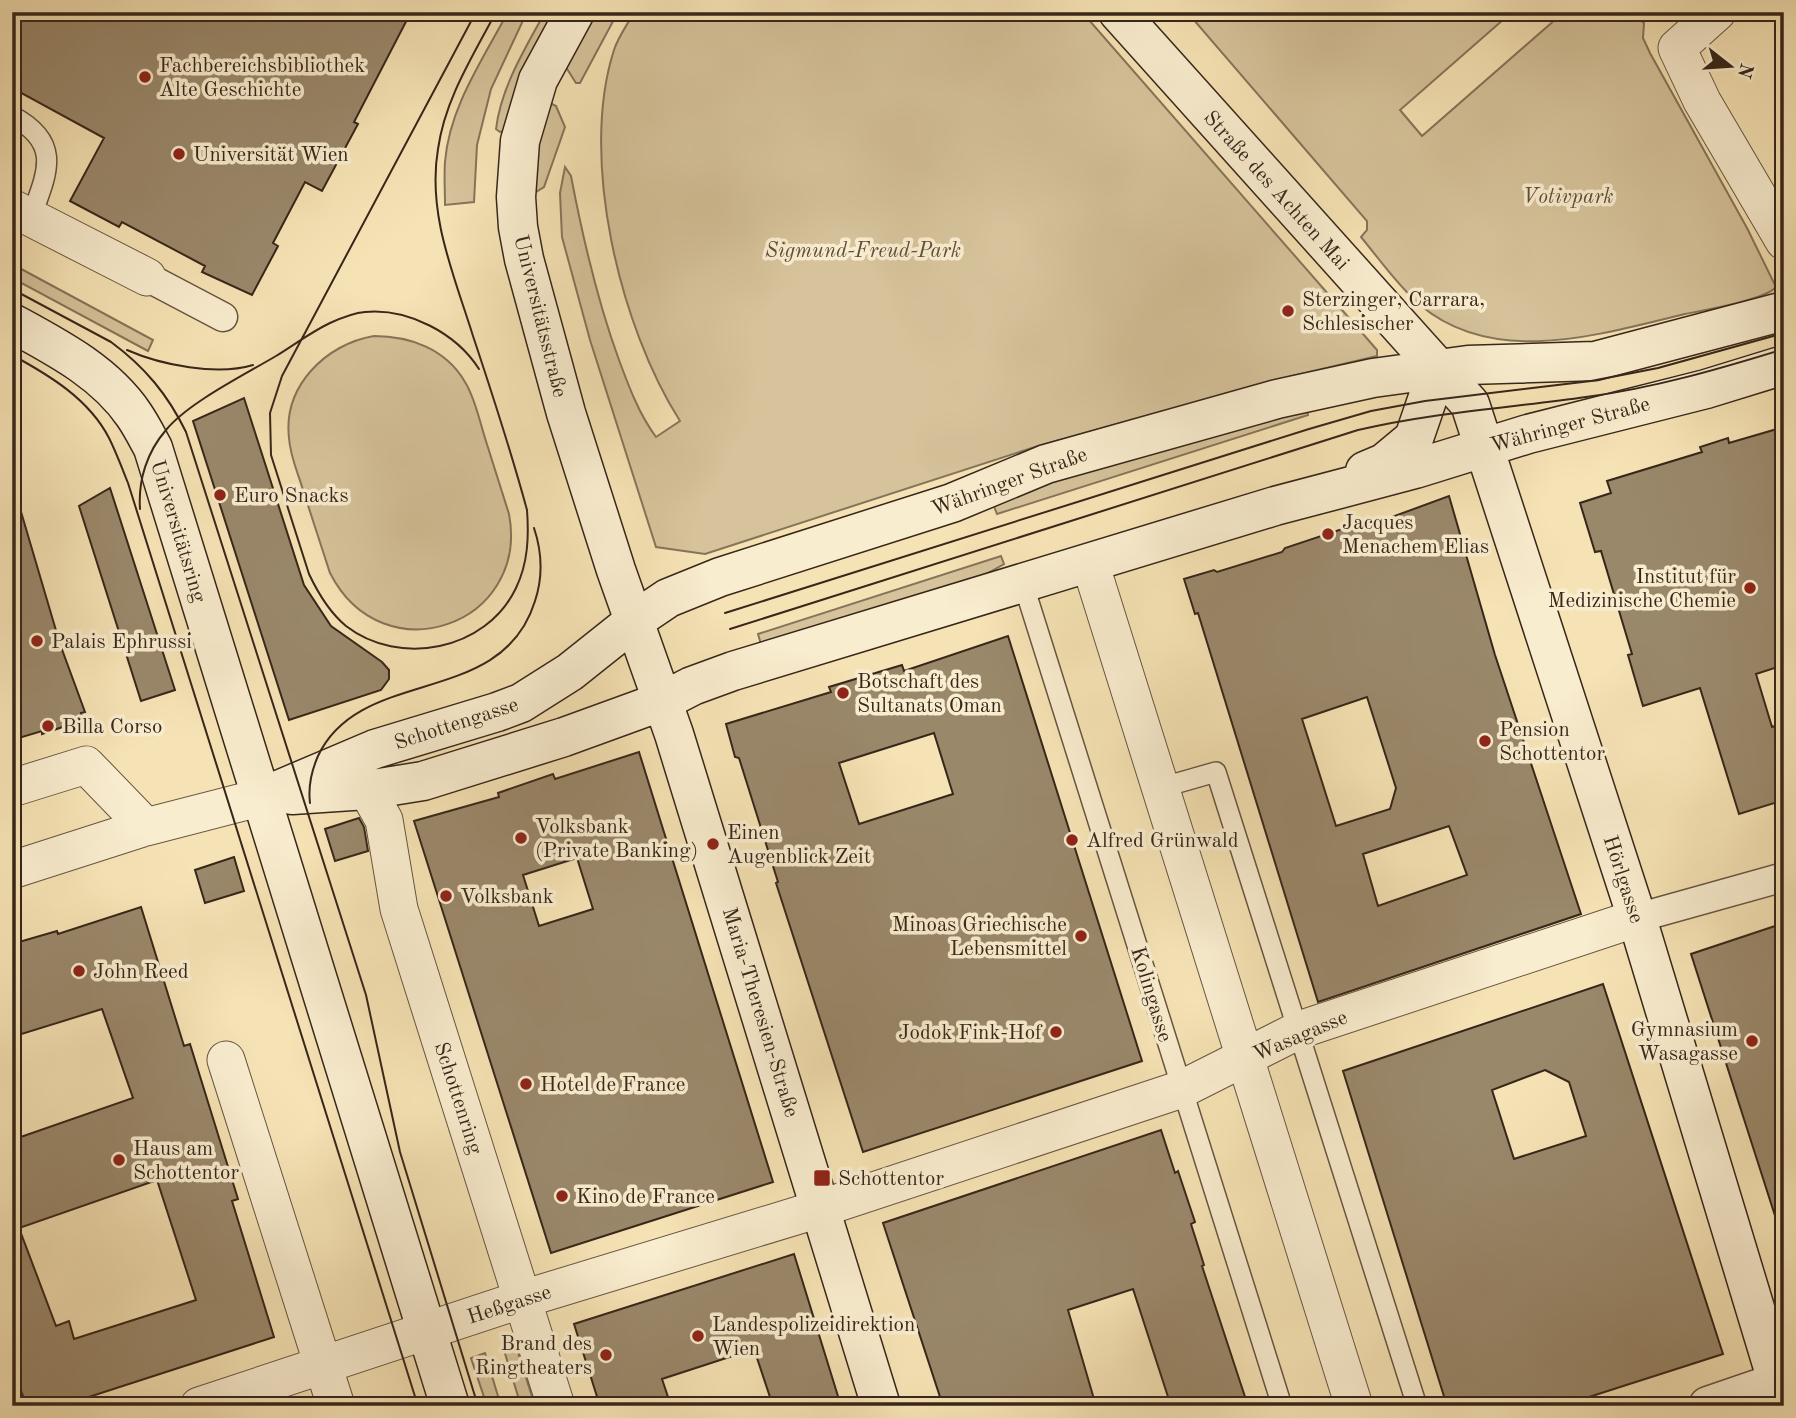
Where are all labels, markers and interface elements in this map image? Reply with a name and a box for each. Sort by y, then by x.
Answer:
north arrow [1694,32,1764,102]
place label: Fachbereichsbibliothek Alte Geschichte [159,56,365,101]
text: N [1733,61,1755,80]
marker: Fachbereichsbibliothek Alte Geschichte [137,69,153,85]
street label: Straße des Achten Mai [1199,107,1353,275]
place label: Universität Wien [193,145,349,166]
marker: Universität Wien [171,146,187,162]
park label: Votivpark [1522,187,1614,208]
street label: Universitätsstraße [509,233,570,400]
park label: Sigmund-Freud-Park [765,241,961,262]
place label: Sterzinger, Carrara, Schlesischer [1302,290,1485,335]
marker: Sterzinger, Carrara, Schlesischer [1280,303,1296,319]
street label: Währinger Straße [1488,394,1652,457]
street label: Währinger Straße [929,444,1090,520]
street label: Universitätsring [146,458,209,606]
place label: Euro Snacks [234,486,349,507]
marker: Euro Snacks [212,487,228,503]
place label: Jacques Menachem Elias [1342,513,1489,558]
marker: Jacques Menachem Elias [1320,526,1336,542]
place label: Institut für Medizinische Chemie [1548,567,1736,612]
marker: Institut für Medizinische Chemie [1742,580,1758,596]
place label: Palais Ephrussi [51,632,192,653]
marker: Palais Ephrussi [29,633,45,649]
place label: Botschaft des Sultanats Oman [857,672,1002,717]
marker: Botschaft des Sultanats Oman [835,685,851,701]
street label: Schottengasse [392,694,521,754]
place label: Billa Corso [62,717,162,738]
marker: Billa Corso [40,718,56,734]
place label: Pension Schottentor [1499,720,1605,765]
marker: Pension Schottentor [1477,733,1493,749]
place label: Volksbank (Private Banking) [535,817,698,862]
place label: Einen Augenblick Zeit [727,823,871,868]
marker: Volksbank (Private Banking) [513,830,529,846]
place label: Alfred Grünwald [1086,831,1239,852]
marker: Alfred Grünwald [1064,832,1080,848]
street label: Hörlgasse [1599,833,1647,926]
marker: Einen Augenblick Zeit [705,836,721,852]
place label: Volksbank [460,887,554,908]
marker: Volksbank [438,888,454,904]
street label: Maria-Theresien-Straße [718,905,802,1120]
place label: Minoas Griechische Lebensmittel [892,915,1067,960]
marker: Minoas Griechische Lebensmittel [1073,928,1089,944]
street label: Kolingasse [1126,944,1175,1045]
place label: John Reed [93,962,189,983]
marker: John Reed [71,963,87,979]
street label: Wasagasse [1250,1007,1351,1066]
place label: Gymnasium Wasagasse [1631,1020,1738,1065]
place label: Jodok Fink-Hof [898,1023,1043,1044]
marker: Jodok Fink-Hof [1048,1024,1064,1040]
marker: Gymnasium Wasagasse [1744,1033,1760,1049]
street label: Schottenring [430,1040,486,1158]
place label: Hotel de France [540,1075,685,1096]
marker: Hotel de France [518,1076,534,1092]
place label: Haus am Schottentor [133,1139,239,1184]
marker: Haus am Schottentor [111,1152,127,1168]
marker: Schottentor [812,1168,832,1188]
place label: Schottentor [838,1169,944,1190]
place label: Kino de France [576,1187,715,1208]
marker: Kino de France [554,1188,570,1204]
street label: Heßgasse [465,1282,554,1329]
place label: Landespolizeidirektion Wien [712,1315,915,1360]
marker: Landespolizeidirektion Wien [690,1328,706,1344]
place label: Brand des Ringtheaters [475,1334,592,1379]
marker: Brand des Ringtheaters [598,1347,614,1363]

